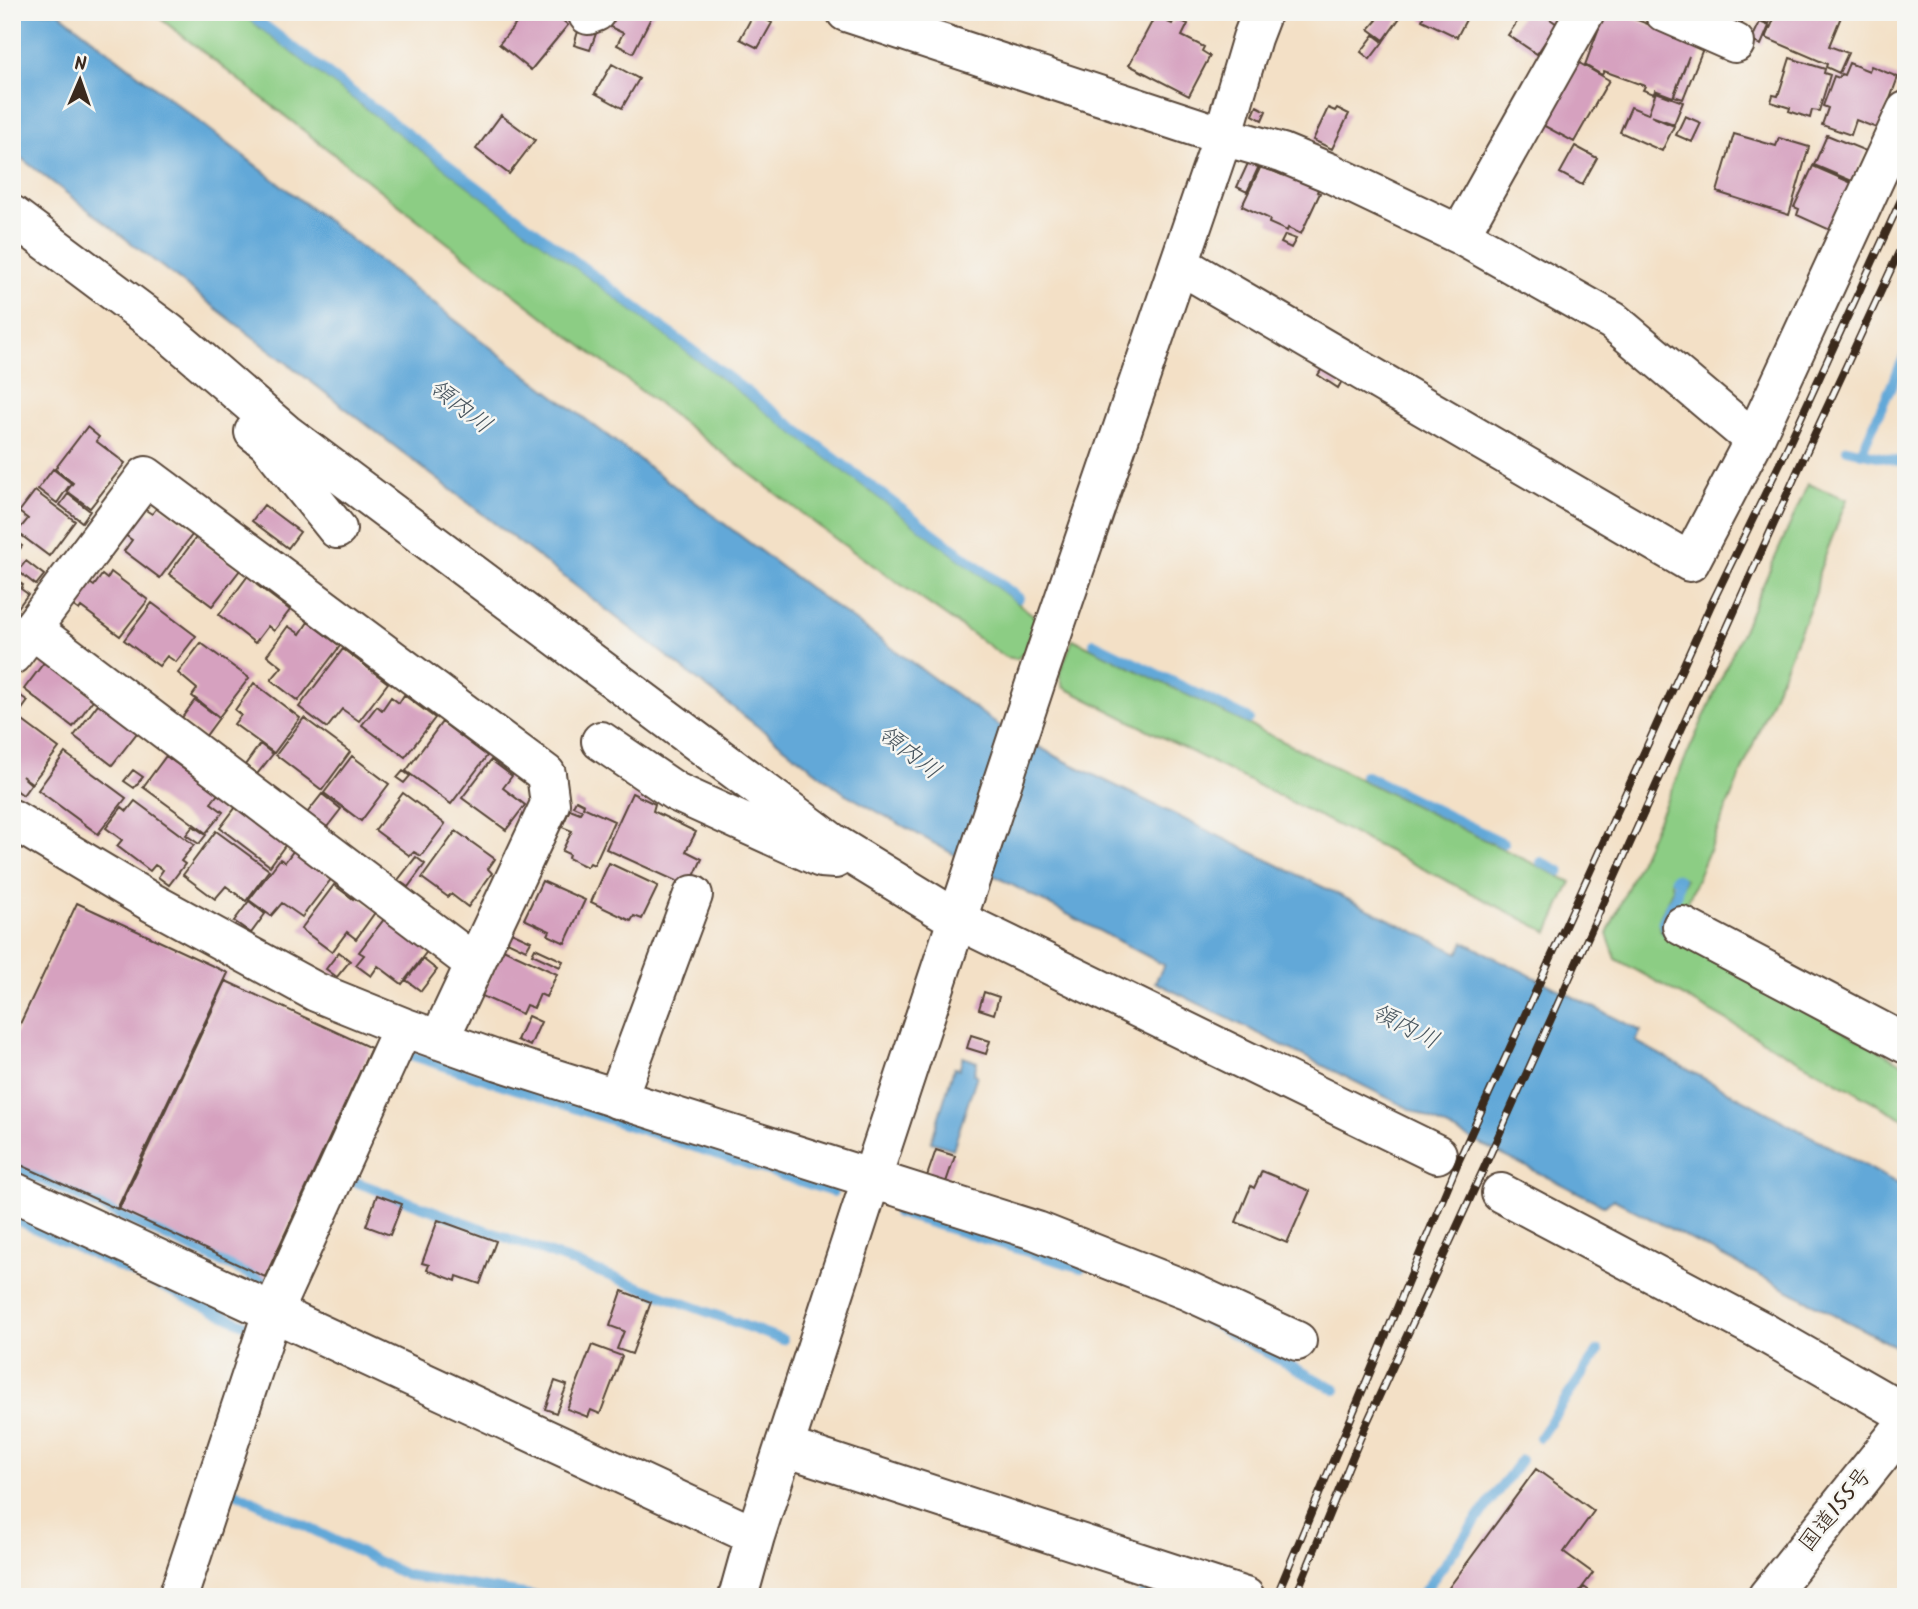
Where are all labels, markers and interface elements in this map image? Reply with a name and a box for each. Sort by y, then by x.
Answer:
north arrow [46,46,116,116]
text: N [74,50,87,80]
water label: 領内川 [420,369,500,445]
water label: 領内川 [869,715,949,791]
water label: 領内川 [1364,993,1446,1061]
street label: 国道155号 [1790,1459,1882,1561]

